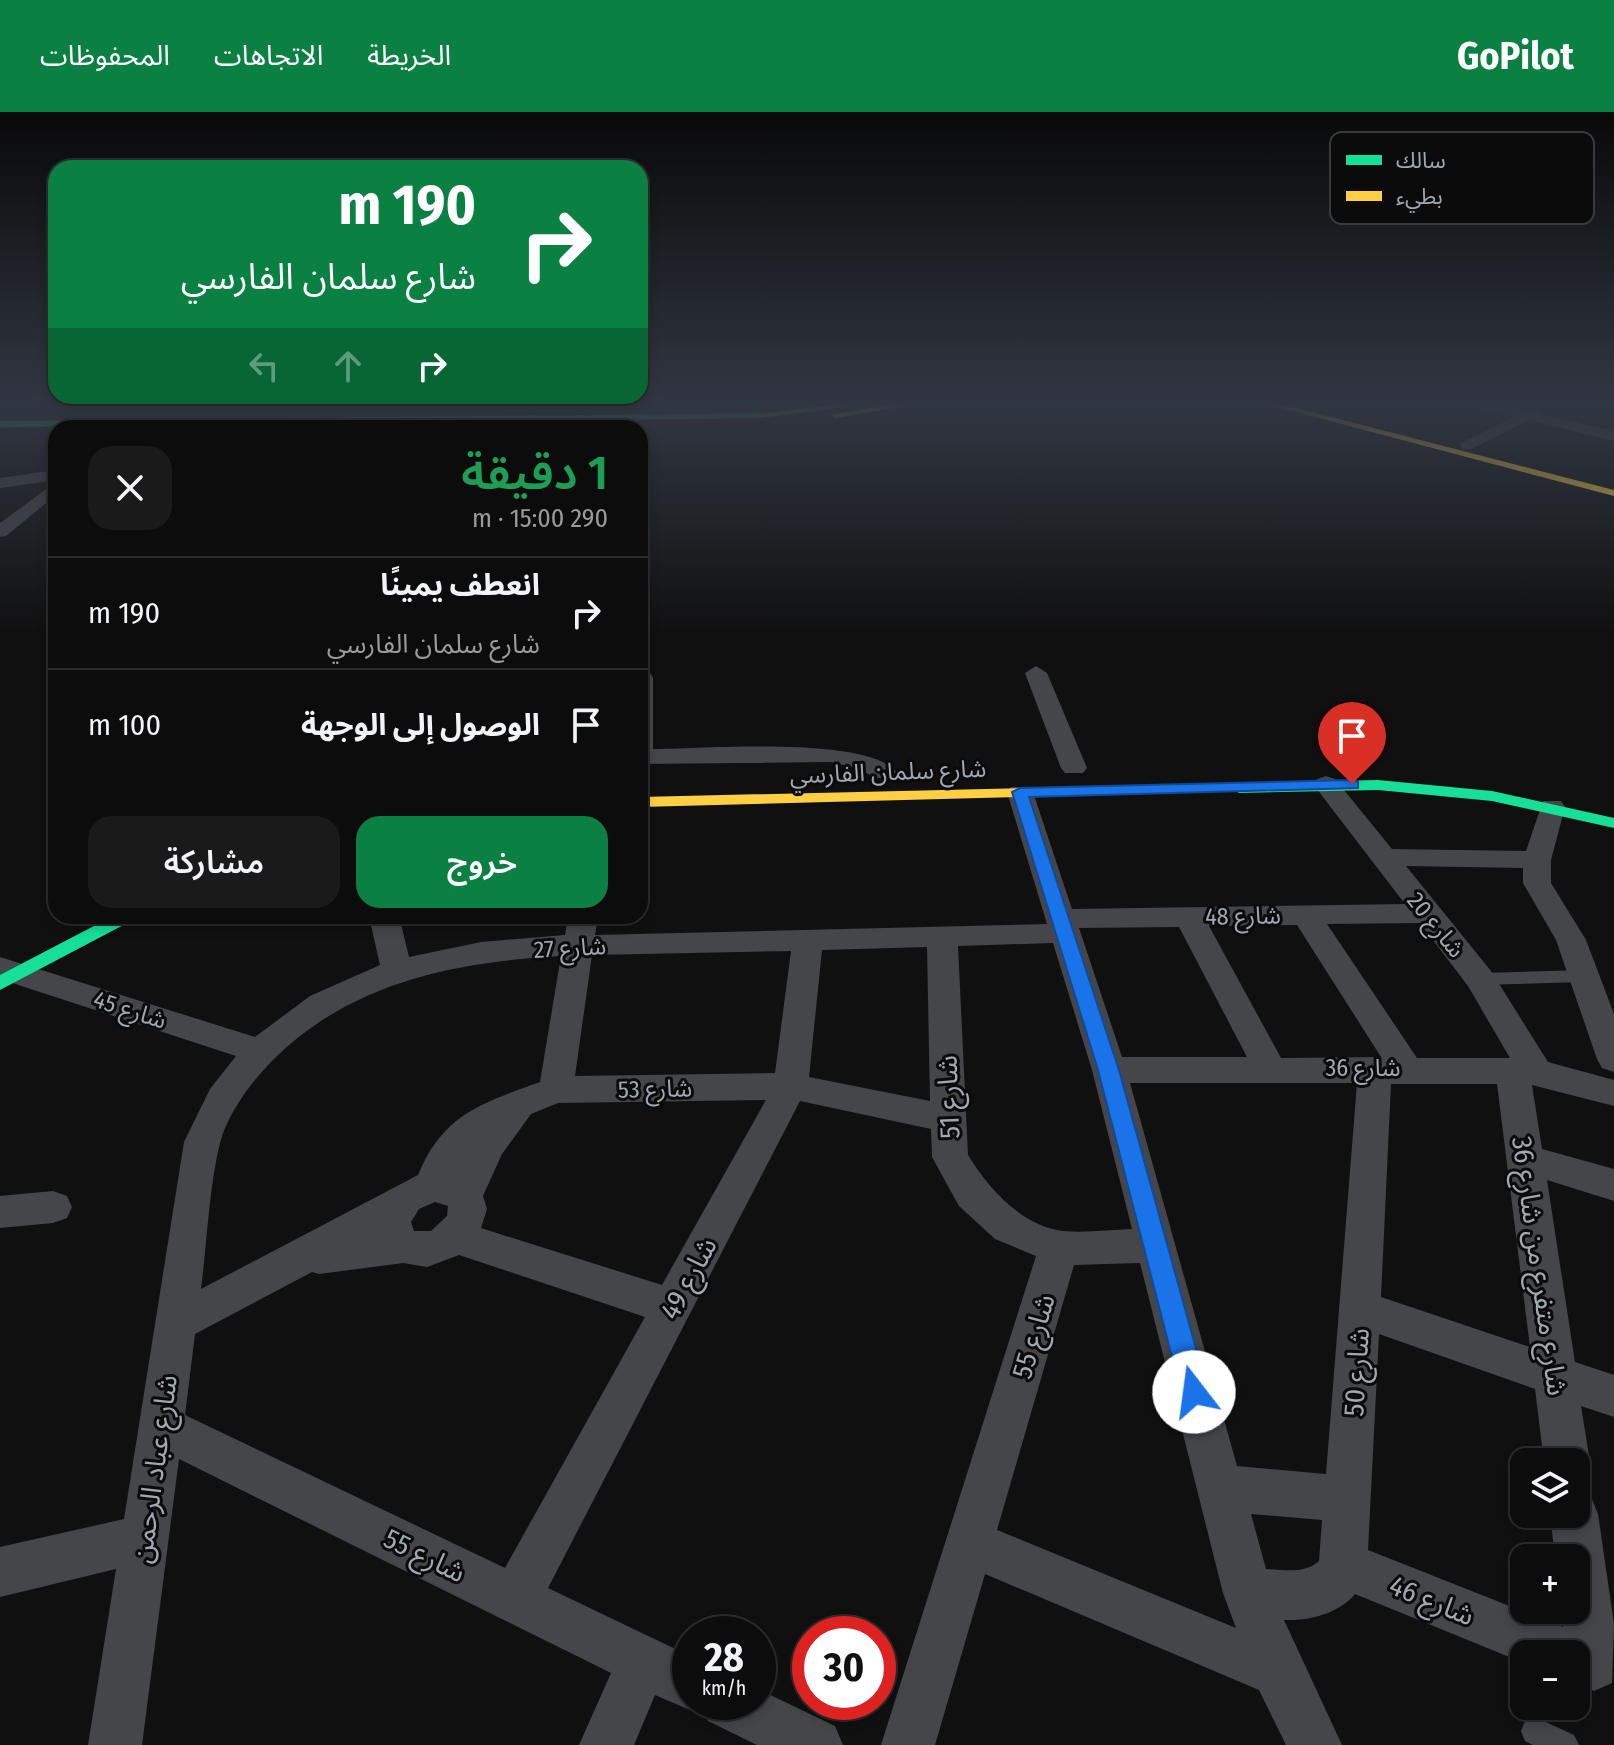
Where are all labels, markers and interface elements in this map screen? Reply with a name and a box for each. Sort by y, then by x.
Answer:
text: GoPilot [1457,33,1574,79]
text: المحفوظات [40,39,170,72]
text: الاتجاهات [214,39,323,72]
text: الخريطة [367,39,451,72]
legend [1330,132,1594,224]
text: سالك [1396,147,1446,174]
text: 190 m [338,172,476,239]
text: بطيء [1396,183,1443,213]
icon: right [504,192,608,296]
text: شارع سلمان الفارسي [181,255,476,299]
icon: left [242,344,286,388]
icon: ahead [326,344,370,388]
icon: right [410,344,454,388]
text: 1 دقيقة [461,444,608,502]
button: close [88,446,172,530]
text: 290 m · 15:00 [472,503,608,534]
text: انعطف يمينًا [380,567,540,603]
icon: right [564,591,608,635]
text: 190 m [88,595,160,631]
text: شارع سلمان الفارسي [327,629,540,660]
pin [1318,702,1386,784]
icon: arrive [564,703,608,747]
text: 100 m [88,707,161,743]
text: الوصول إلى الوجهة [301,707,540,743]
icon: arrive [1330,714,1374,758]
street label: شارع سلمان الفارسي [789,755,987,794]
button: مشاركة [88,816,340,908]
button: خروج [356,816,608,908]
street label: شارع 20 [1399,887,1471,965]
street label: شارع 48 [1205,901,1281,934]
street label: شارع 27 [533,932,607,967]
street label: شارع 45 [89,985,170,1038]
street label: شارع 36 [1325,1054,1401,1085]
street label: شارع 51 [931,1055,970,1139]
street label: شارع 53 [618,1074,692,1107]
street label: شارع متفرع من شارع 36 [1501,1134,1574,1398]
street label: شارع 49 [653,1232,727,1327]
street label: شارع 55 [1005,1290,1066,1384]
street label: شارع 50 [1337,1327,1380,1418]
position arrow [1152,1350,1236,1434]
street label: شارع عباد الرحمن [125,1373,188,1566]
map controls [1510,1448,1590,1720]
button: layers [1510,1448,1590,1528]
street label: شارع 55 [377,1522,471,1593]
button: + [1510,1544,1590,1624]
street label: شارع 46 [1383,1569,1479,1636]
speed limit sign: 30 [792,1616,896,1720]
text: 28 [704,1634,744,1682]
button: − [1510,1640,1590,1720]
text: km/h [702,1676,746,1700]

